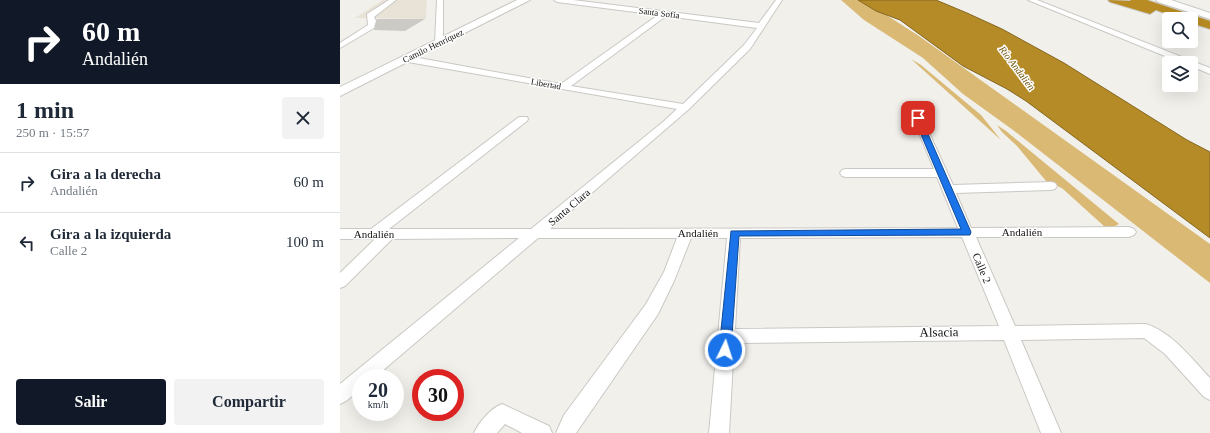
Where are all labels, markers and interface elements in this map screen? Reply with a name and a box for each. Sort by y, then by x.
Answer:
street label: Santa Sofía [638,6,680,20]
map controls [1162,12,1198,92]
button: search [1162,12,1198,48]
icon: right [16,16,68,68]
text: 60 m [82,16,140,47]
street label: Camilo Henríquez [401,27,465,65]
water label: Río Andalién [996,43,1037,92]
text: Andalién [82,49,148,69]
button: layers [1162,56,1198,92]
street label: Libertad [530,76,562,92]
text: 1 min [16,97,74,123]
button: close [282,97,324,139]
pin [901,101,935,135]
icon: arrive [907,107,929,129]
text: 250 m · 15:57 [16,125,89,140]
text: Gira a la derecha [50,166,161,182]
icon: right [16,172,38,194]
text: 60 m [294,174,324,190]
text: Andalién [50,183,98,198]
street label: Santa Clara [546,186,592,228]
text: Gira a la izquierda [50,226,171,242]
street label: Andalién [1002,226,1043,238]
street label: Andalién [678,227,719,239]
street label: Andalién [354,228,395,240]
icon: left [16,232,38,254]
text: 100 m [286,234,324,250]
text: Calle 2 [50,243,87,258]
street label: Calle 2 [970,251,994,285]
street label: Alsacia [919,324,959,340]
position arrow [704,329,746,371]
speed limit sign: 30 [412,369,464,421]
button: Salir [16,379,166,425]
button: Compartir [174,379,324,425]
text: 20 [368,379,388,401]
text: km/h [368,399,388,410]

